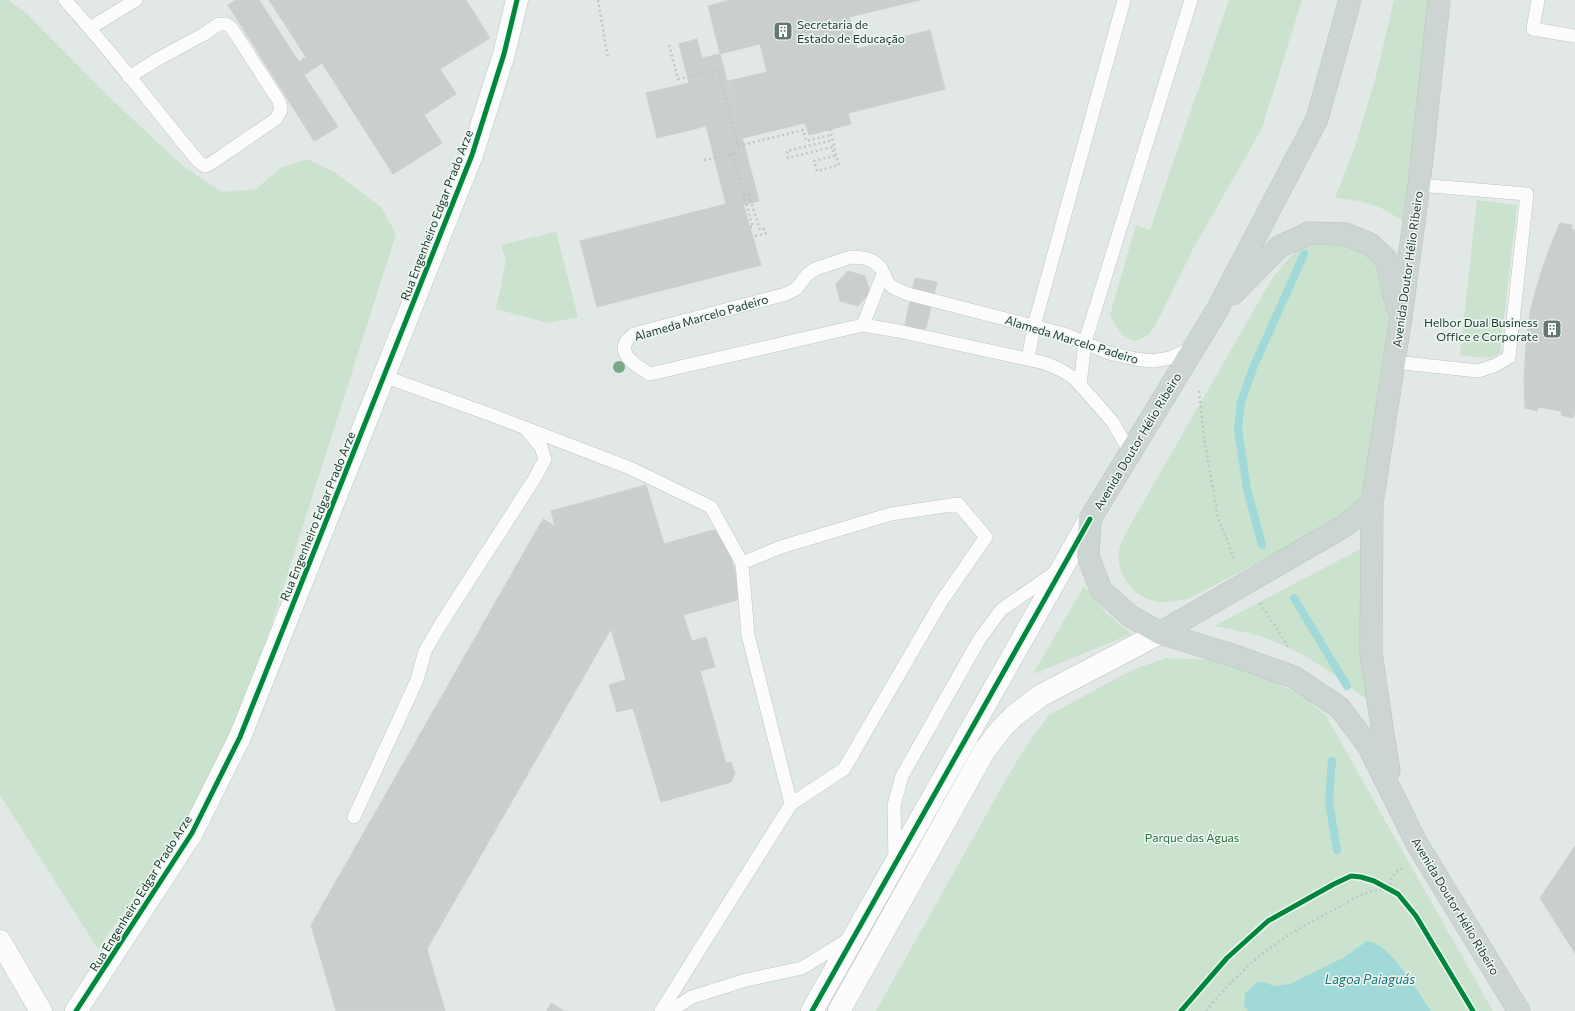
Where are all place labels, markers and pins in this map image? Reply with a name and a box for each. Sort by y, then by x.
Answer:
place label: Secretaria de Estado de Educação [797,17,905,45]
building icon: Secretaria de Estado de Educação [772,20,794,42]
place label: Helbor Dual Business Office e Corporate [1424,315,1538,343]
building icon: Helbor Dual Business Office e Corporate [1541,318,1563,340]

